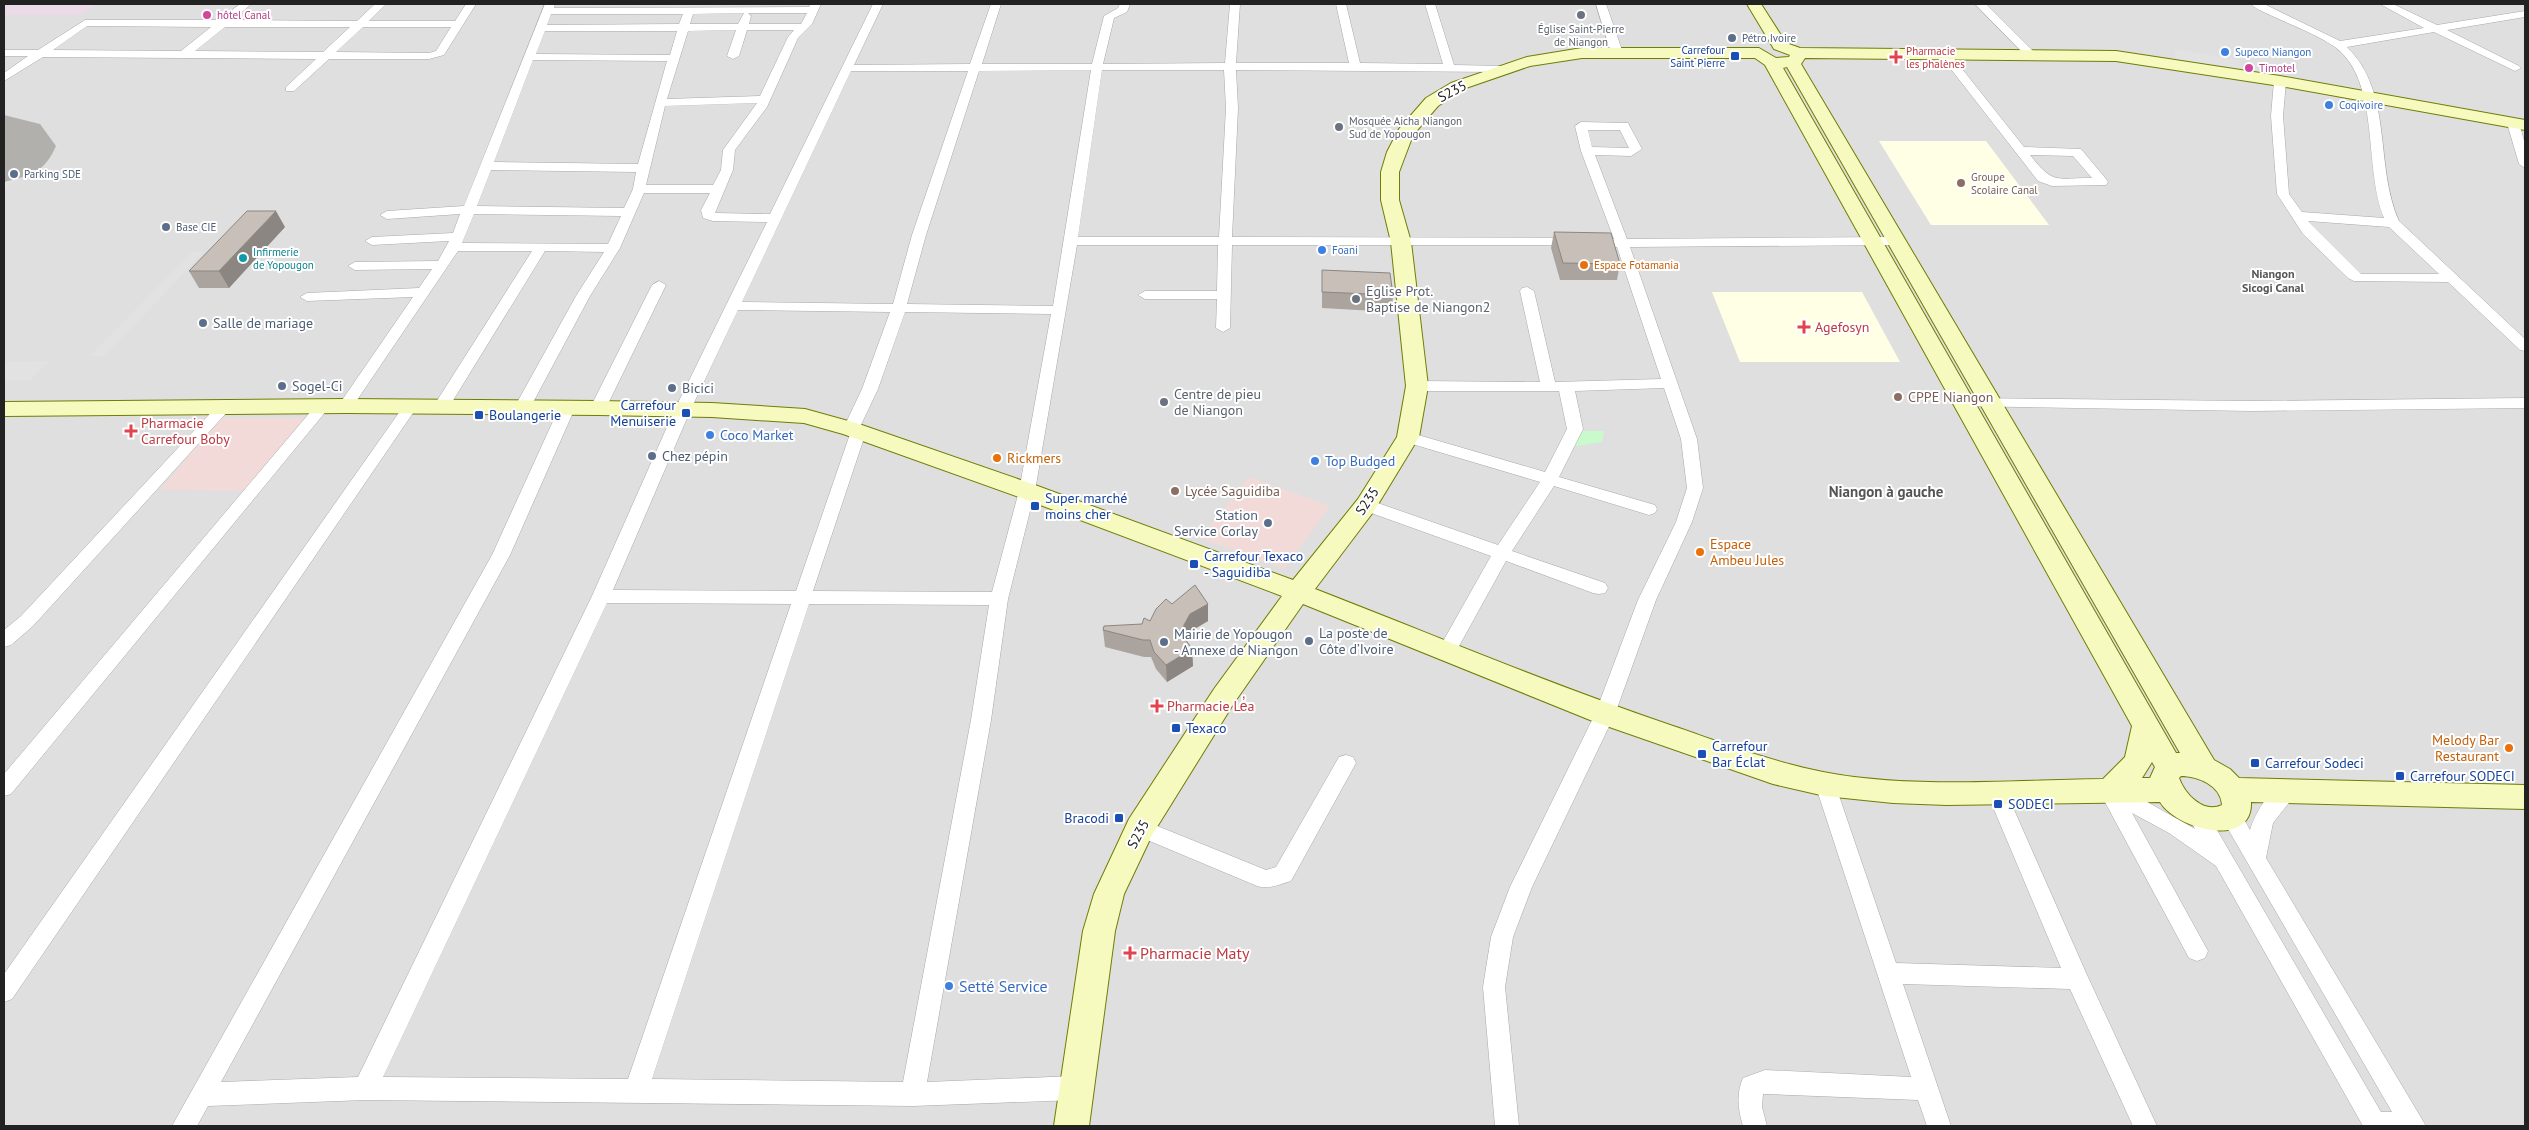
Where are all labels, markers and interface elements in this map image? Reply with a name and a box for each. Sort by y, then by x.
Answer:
place label: hôtel Canal [217,8,271,22]
marker: hôtel Canal [201,9,213,21]
marker: Église Saint-Pierre de Niangon [1575,9,1587,21]
place label: Église Saint-Pierre de Niangon [1538,22,1625,49]
place label: Pétro Ivoire [1742,31,1797,45]
marker: Pétro Ivoire [1726,32,1738,44]
place label: Carrefour Saint Pierre [1670,43,1725,70]
place label: Pharmacie les phalènes [1906,44,1965,71]
place label: Supeco Niangon [2235,45,2311,59]
marker: Supeco Niangon [2219,46,2231,58]
marker: Carrefour Saint Pierre [1729,50,1741,62]
marker: Pharmacie les phalènes [1890,51,1902,63]
place label: Timotel [2259,61,2296,75]
marker: Timotel [2243,62,2255,74]
street label: S235 [1434,76,1470,106]
place label: Coqivoire [2339,98,2383,112]
marker: Coqivoire [2323,99,2335,111]
place label: Mosquée Aicha Niangon Sud de Yopougon [1349,114,1462,141]
marker: Mosquée Aicha Niangon Sud de Yopougon [1333,121,1345,133]
place label: Parking SDE [24,167,81,181]
marker: Parking SDE [8,168,20,180]
place label: Groupe Scolaire Canal [1971,170,2038,197]
marker: Groupe Scolaire Canal [1955,177,1967,189]
place label: Base CIE [176,220,217,234]
marker: Base CIE [160,221,172,233]
place label: Foani [1332,243,1358,257]
marker: Foani [1316,244,1328,256]
place label: Infirmerie de Yopougon [253,245,314,272]
marker: Infirmerie de Yopougon [237,252,249,264]
place label: Espace Fotamania [1594,258,1679,272]
marker: Espace Fotamania [1578,259,1590,271]
district label: Niangon Sicogi Canal [2242,266,2305,295]
place label: Eglise Prot. Baptise de Niangon2 [1366,282,1490,316]
marker: Eglise Prot. Baptise de Niangon2 [1350,293,1362,305]
place label: Salle de mariage [213,314,313,332]
marker: Salle de mariage [197,317,209,329]
place label: Agefosyn [1815,318,1870,336]
marker: Agefosyn [1797,320,1811,334]
place label: Sogel-Ci [292,377,342,395]
place label: Bicici [682,379,714,397]
marker: Sogel-Ci [276,380,288,392]
marker: Bicici [666,382,678,394]
place label: Centre de pieu de Niangon [1174,385,1261,419]
place label: CPPE Niangon [1908,388,1993,406]
marker: CPPE Niangon [1892,391,1904,403]
place label: Carrefour Menuiserie [610,396,676,430]
marker: Centre de pieu de Niangon [1158,396,1170,408]
place label: Boulangerie [489,406,561,424]
marker: Carrefour Menuiserie [680,407,692,419]
marker: Boulangerie [473,409,485,421]
place label: Pharmacie Carrefour Boby [141,414,230,448]
marker: Pharmacie Carrefour Boby [125,425,137,437]
place label: Coco Market [720,426,794,444]
marker: Coco Market [704,429,716,441]
place label: Chez pépin [662,447,728,465]
place label: Rickmers [1007,449,1061,467]
marker: Chez pépin [646,450,658,462]
marker: Rickmers [991,452,1003,464]
place label: Top Budged [1325,452,1395,470]
marker: Top Budged [1309,455,1321,467]
place label: Lycée Saguidiba [1185,482,1280,500]
district label: Niangon à gauche [1829,482,1944,501]
street label: S235 [1351,483,1383,519]
marker: Lycée Saguidiba [1169,485,1181,497]
place label: Super marché moins cher [1045,489,1127,523]
marker: Super marché moins cher [1029,500,1041,512]
place label: Station Service Corlay [1174,506,1258,540]
marker: Station Service Corlay [1262,517,1274,529]
place label: Espace Ambeu Jules [1710,535,1784,569]
marker: Espace Ambeu Jules [1694,546,1706,558]
place label: Carrefour Texaco - Saguidiba [1204,547,1303,581]
marker: Carrefour Texaco - Saguidiba [1188,558,1200,570]
place label: La poste de Côte d’Ivoire [1319,624,1394,658]
place label: Mairie de Yopougon - Annexe de Niangon [1174,625,1298,659]
marker: La poste de Côte d’Ivoire [1303,635,1315,647]
marker: Mairie de Yopougon - Annexe de Niangon [1158,636,1170,648]
place label: Pharmacie Le̓a [1167,696,1255,715]
marker: Pharmacie Le̓a [1151,700,1163,712]
place label: Texaco [1186,719,1226,737]
marker: Texaco [1170,722,1182,734]
place label: Melody Bar Restaurant [2432,731,2499,765]
place label: Carrefour Bar Éclat [1712,737,1768,771]
marker: Melody Bar Restaurant [2503,742,2515,754]
marker: Carrefour Bar Éclat [1696,748,1708,760]
place label: Carrefour Sodeci [2265,754,2364,772]
marker: Carrefour Sodeci [2249,757,2261,769]
place label: Carrefour SODECI [2410,767,2515,785]
marker: Carrefour SODECI [2394,770,2406,782]
place label: SODECI [2008,795,2054,813]
marker: SODECI [1992,798,2004,810]
place label: Bracodi [1064,809,1109,827]
marker: Bracodi [1113,812,1125,824]
street label: S235 [1123,816,1153,852]
place label: Pharmacie Maty [1140,943,1250,963]
marker: Pharmacie Maty [1124,947,1136,959]
place label: Setté Service [959,976,1048,996]
marker: Setté Service [943,980,955,992]

